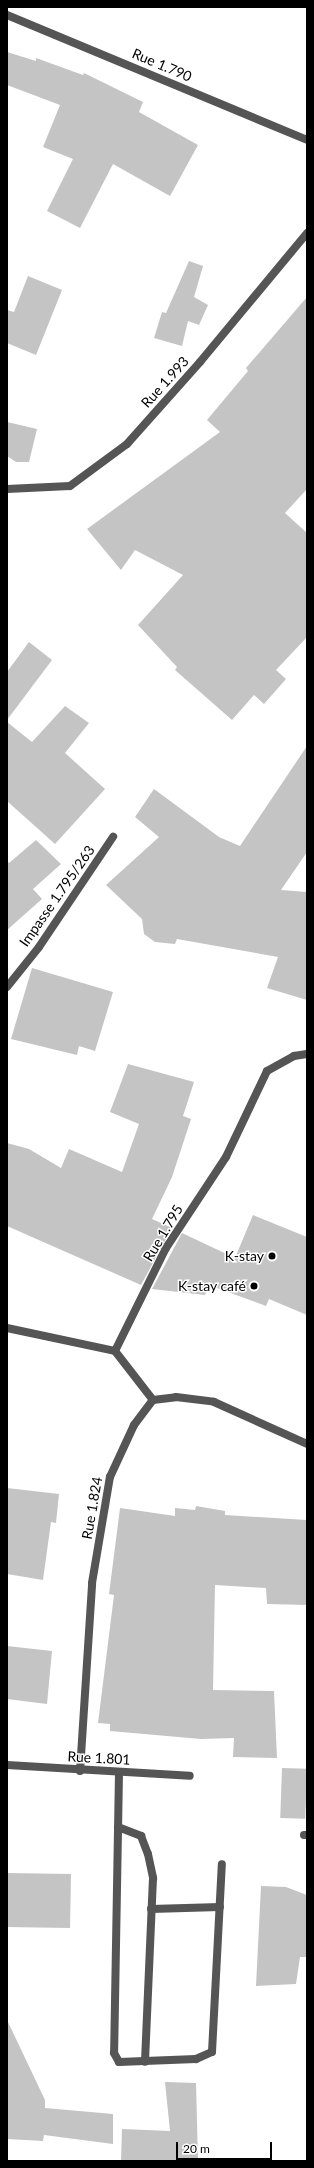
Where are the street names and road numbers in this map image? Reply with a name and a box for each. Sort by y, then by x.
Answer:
street label: Rue 1.790 [130,45,194,85]
street label: Rue 1.993 [138,353,192,411]
street label: Impasse 1.795/263 [16,842,98,950]
street label: Rue 1.795 [140,1202,186,1264]
street label: Rue 1.824 [78,1475,106,1541]
street label: Rue 1.801 [67,1748,131,1768]

